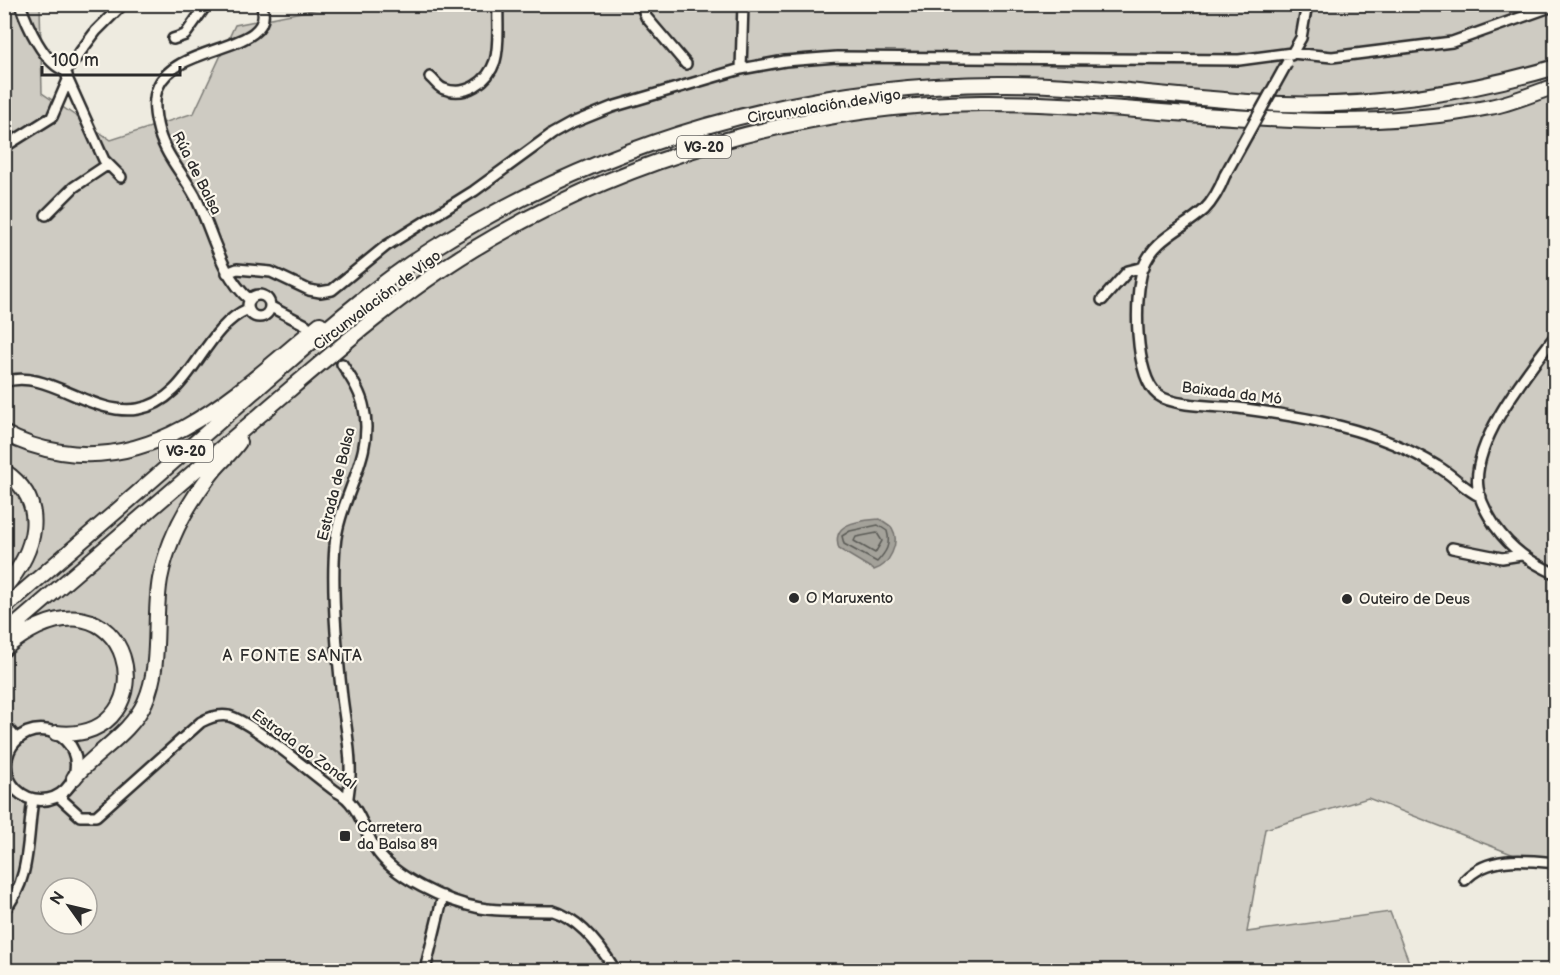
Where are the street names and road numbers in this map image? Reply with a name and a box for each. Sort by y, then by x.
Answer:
street label: Circunvalación de Vigo [746,85,902,128]
street label: Rúa de Balsa [167,128,226,218]
road number: VG-20 [677,136,731,158]
street label: Circunvalación de Vigo [310,246,445,355]
street label: Baixada da Mó [1181,378,1283,409]
street label: Estrada de Balsa [313,425,360,543]
road number: VG-20 [159,440,213,462]
street label: Estrada do Zondal [248,705,360,794]

